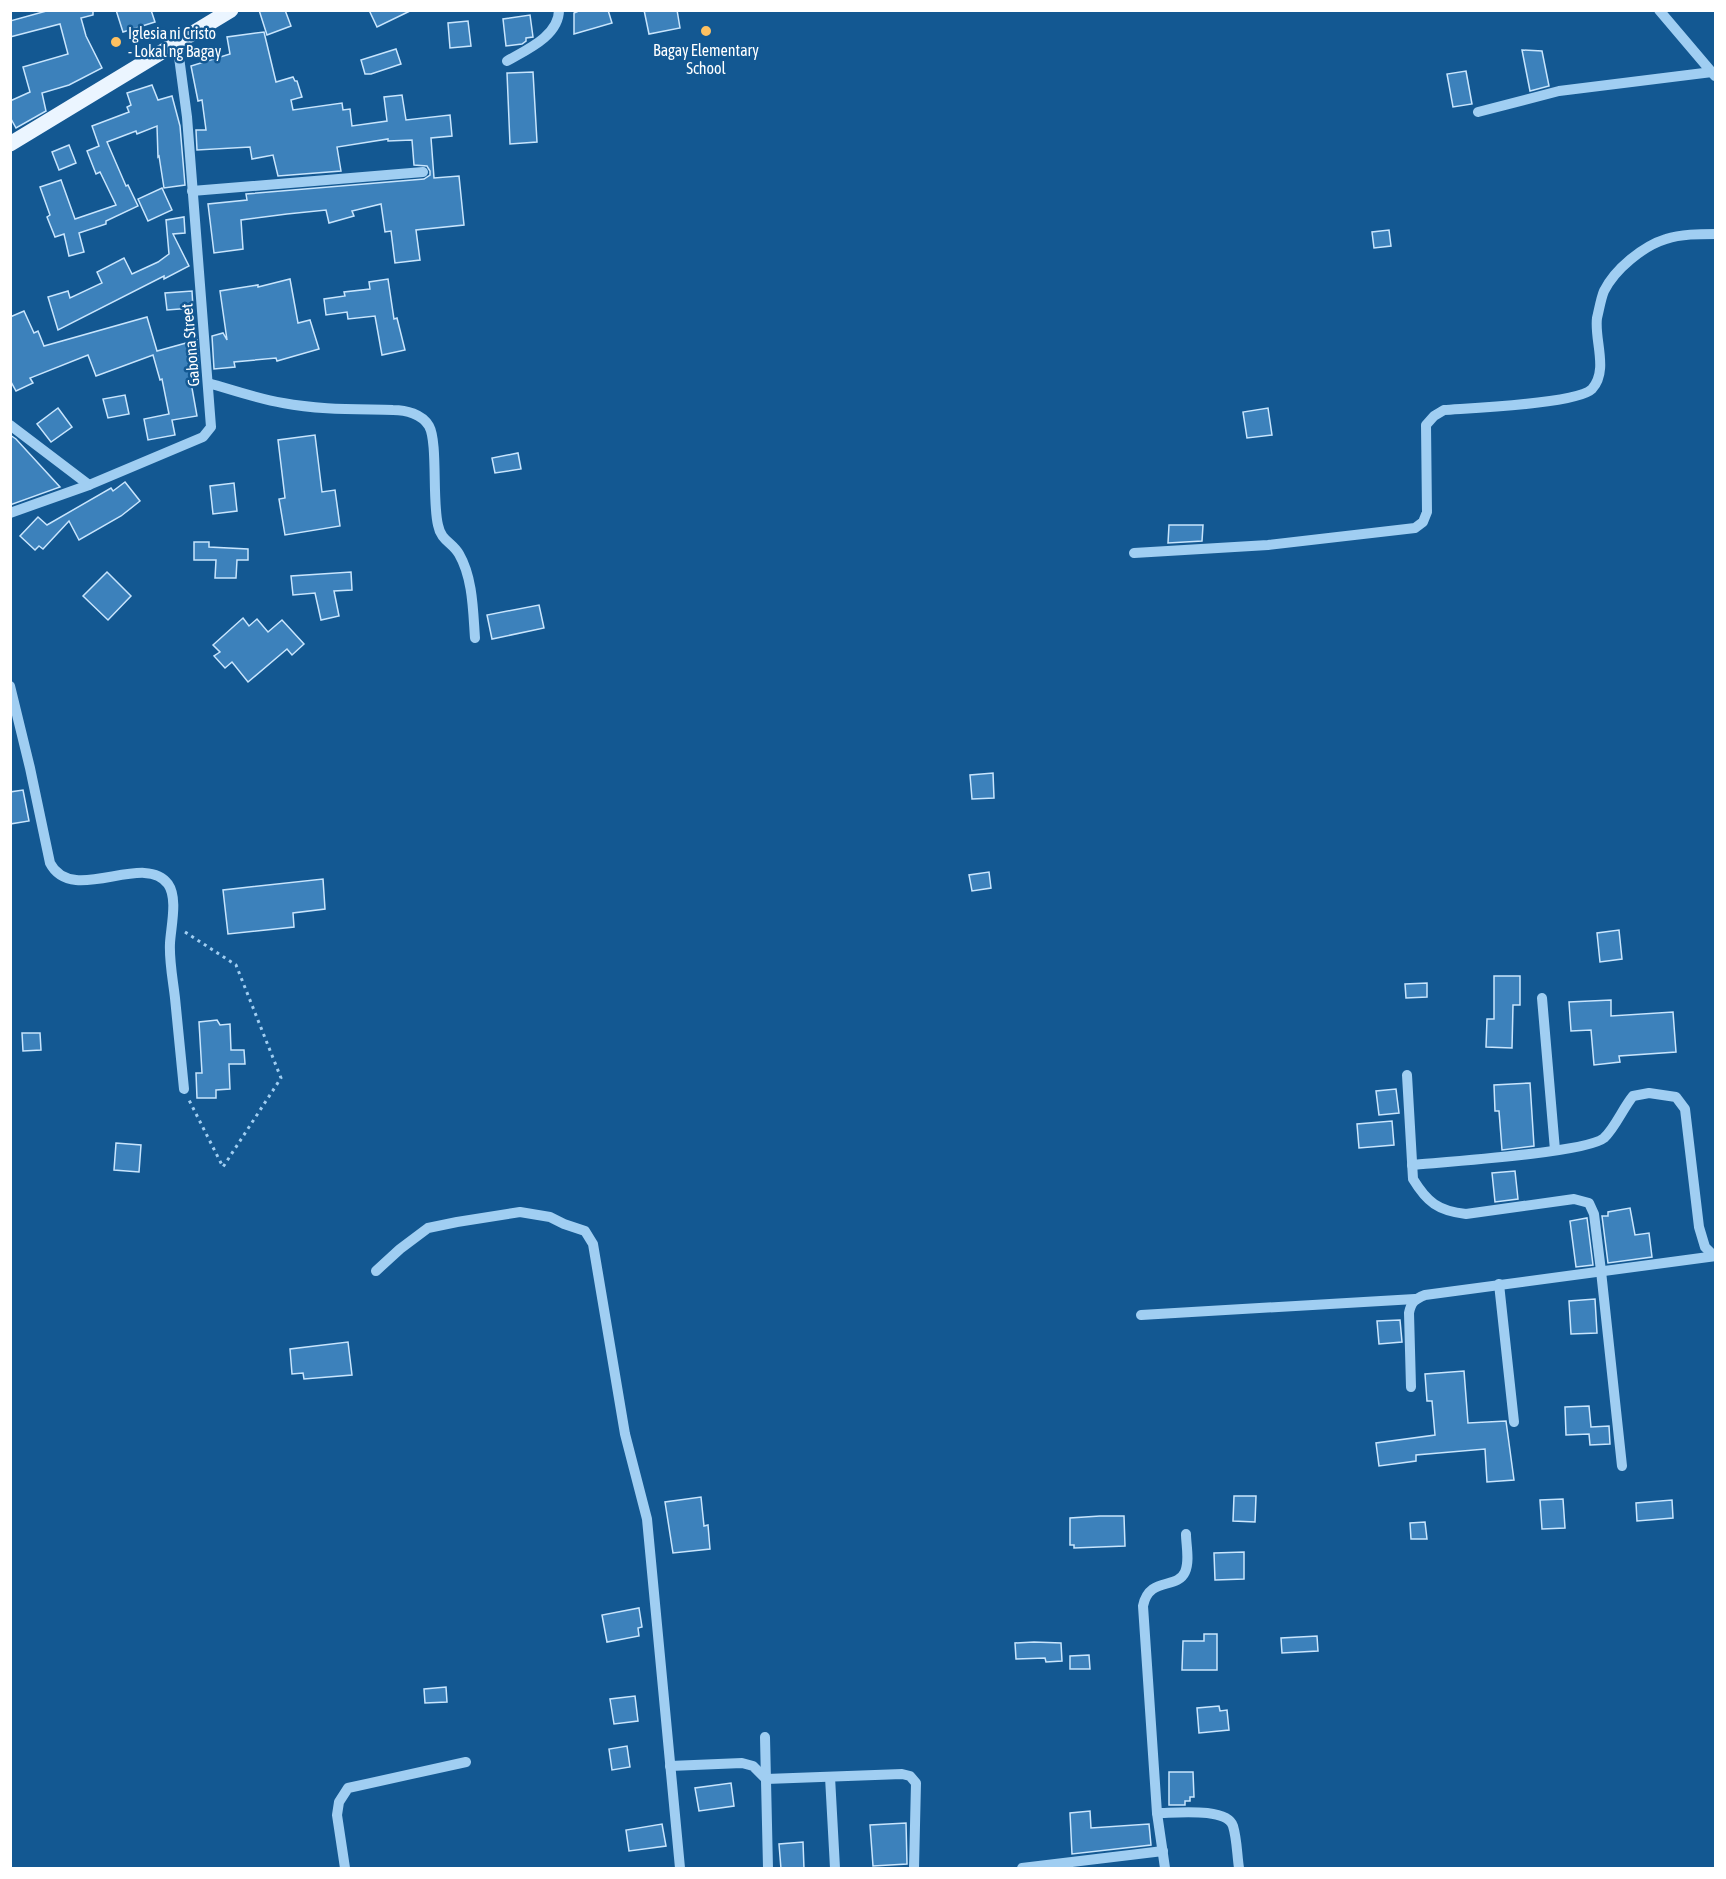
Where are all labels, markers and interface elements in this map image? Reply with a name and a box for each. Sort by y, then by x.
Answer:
place label: Iglesia ni Cristo - Lokal ng Bagay [128,24,222,61]
marker: Bagay Elementary School [699,24,713,38]
marker: Iglesia ni Cristo - Lokal ng Bagay [109,35,123,49]
place label: Bagay Elementary School [653,41,759,77]
street label: Gabona Street [177,302,203,387]

